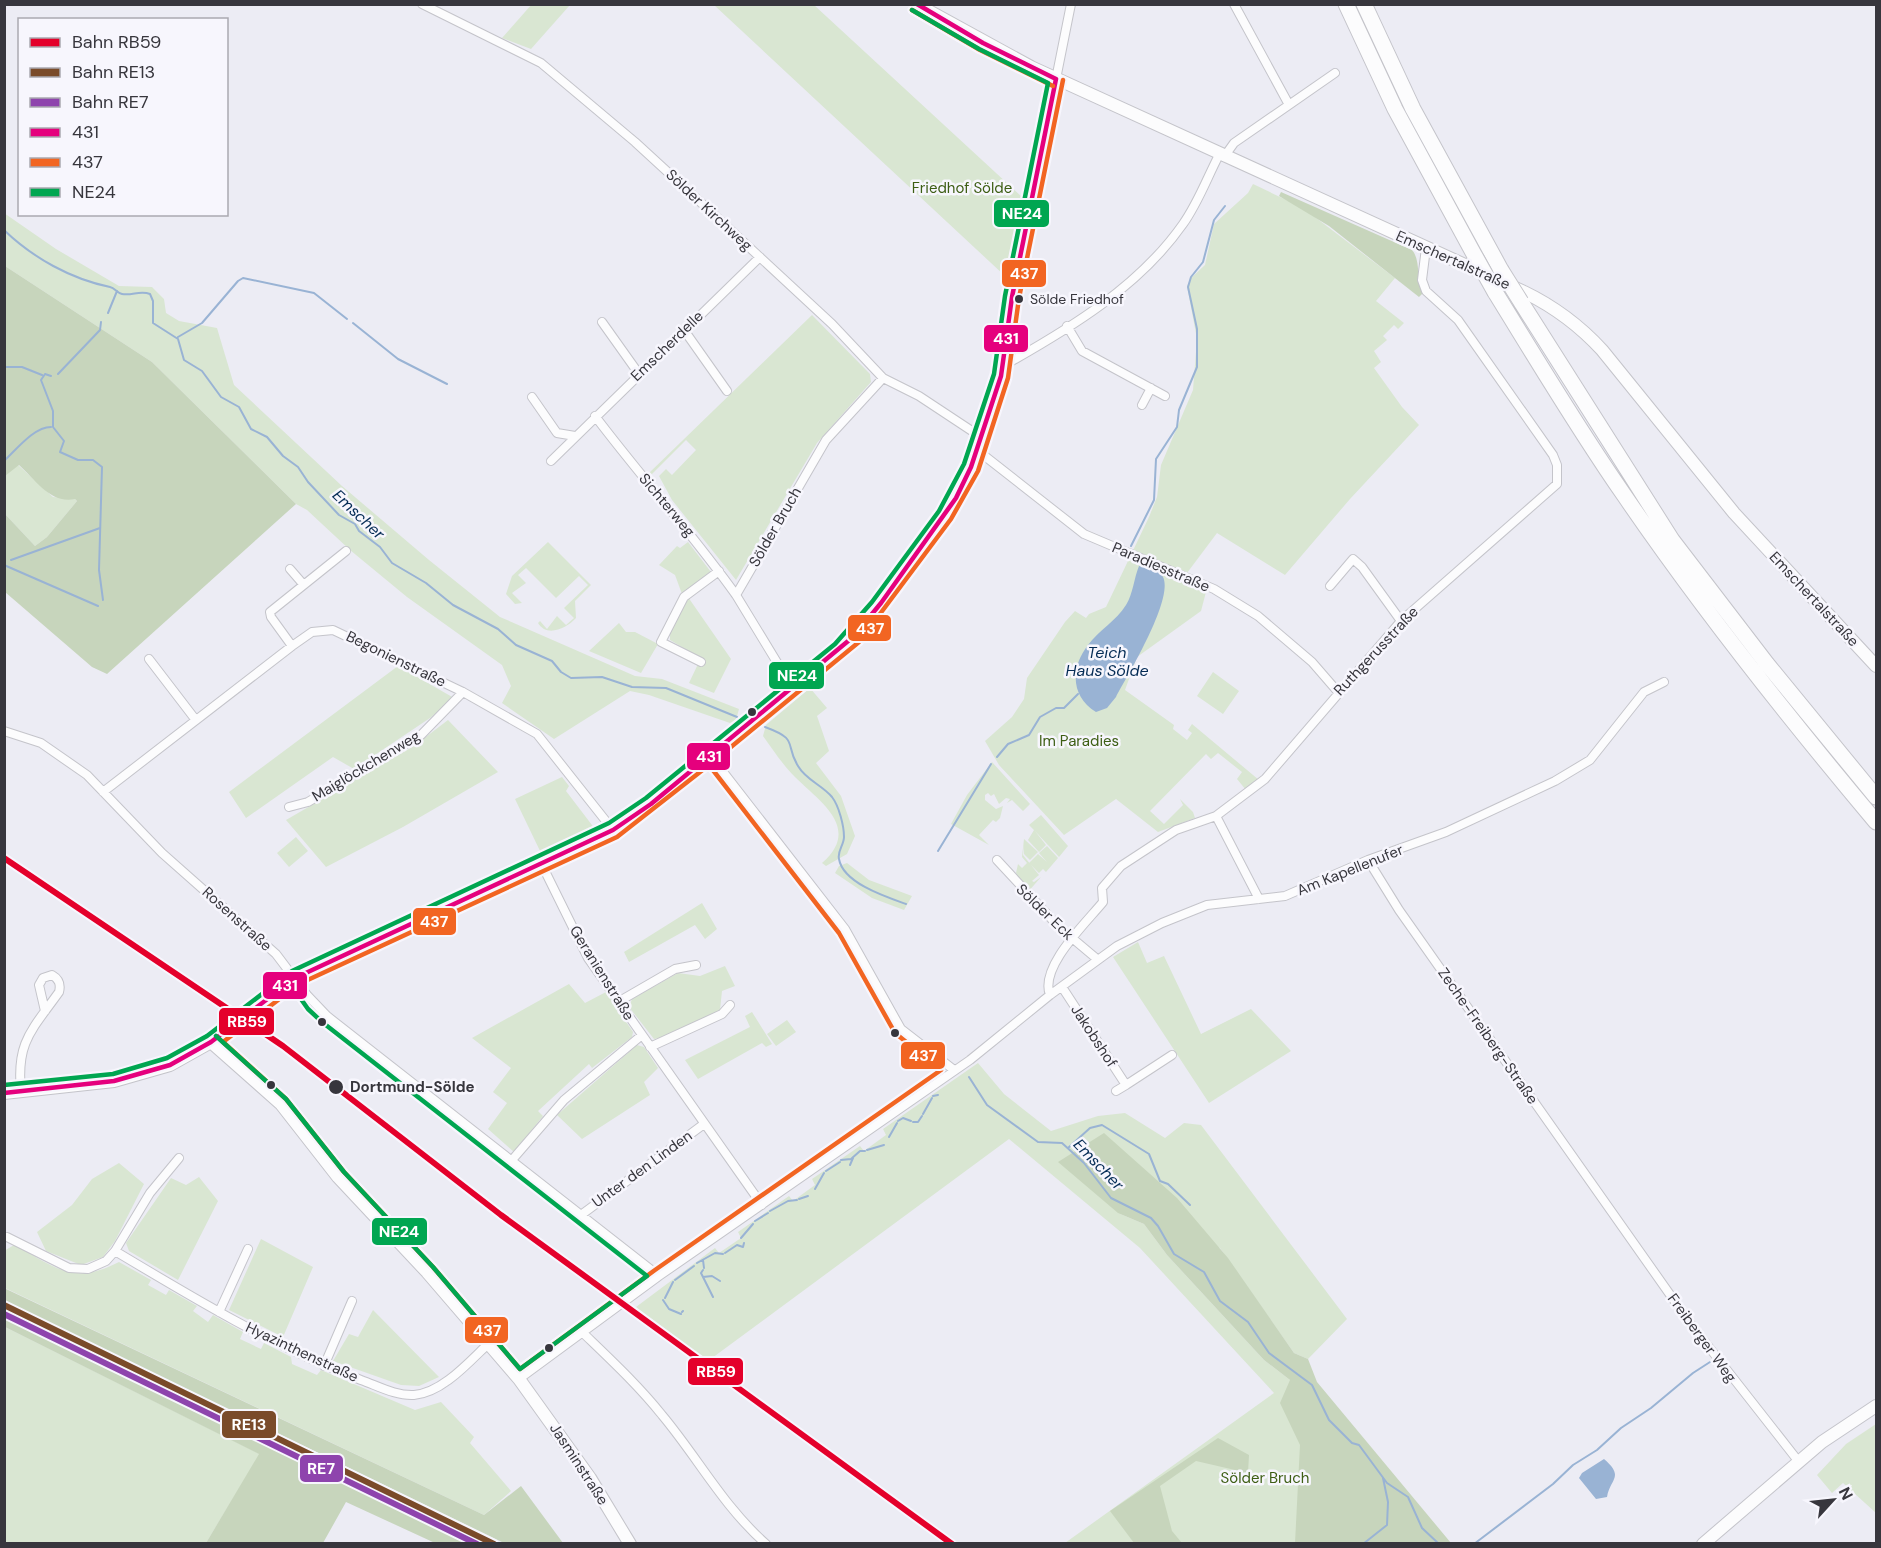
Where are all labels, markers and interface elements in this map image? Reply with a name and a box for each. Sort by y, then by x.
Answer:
legend [18,18,228,216]
text: Bahn RB59 [72,30,161,54]
text: Bahn RE13 [72,60,155,84]
text: Bahn RE7 [72,90,149,114]
text: 431 [72,120,99,144]
text: 437 [72,150,103,174]
street label: Sölder Kirchweg [661,165,757,255]
park label: Friedhof Sölde [912,178,1012,198]
text: NE24 [72,180,116,204]
line badge: NE24 [993,199,1050,228]
text: NE24 [1002,203,1042,224]
street label: Emschertalstraße [1393,226,1513,294]
line badge: 437 [1001,259,1047,288]
text: 437 [1010,263,1039,284]
place label: Sölde Friedhof [1030,290,1124,308]
marker: Sölde Friedhof [1013,293,1025,305]
street label: Emscherdelle [626,306,708,386]
line badge: 431 [983,324,1029,353]
text: 431 [993,328,1019,349]
street label: Sichterweg [635,469,699,541]
street label: Sölder Bruch [744,484,806,570]
water label: Emscher [328,485,390,545]
street label: Paradiesstraße [1109,537,1213,597]
street label: Emschertalstraße [1765,547,1863,651]
street label: Ruthgerusstraße [1329,602,1423,700]
line badge: 437 [847,614,892,642]
text: 437 [856,618,885,639]
street label: Begonienstraße [343,626,449,692]
water label: Teich Haus Sölde [1065,642,1149,681]
line badge: NE24 [768,661,825,690]
text: NE24 [777,665,817,686]
unlabelled marker [746,706,758,718]
street label: Maiglöckchenweg [308,726,424,806]
park label: Im Paradies [1039,731,1119,751]
line badge: 431 [686,742,731,771]
text: 431 [696,746,722,767]
street label: Am Kapellenufer [1294,839,1407,900]
street label: Sölder Eck [1012,879,1079,945]
street label: Rosenstraße [198,882,276,956]
line badge: 437 [412,907,457,936]
text: 437 [420,911,449,932]
street label: Geranienstraße [565,922,639,1024]
street label: Zeche-Freiberg-Straße [1433,964,1543,1108]
line badge: 431 [262,971,308,1000]
text: 431 [272,975,298,996]
street label: Jakobshof [1066,1001,1122,1071]
line badge: RB59 [218,1007,275,1036]
text: RB59 [227,1011,267,1032]
unlabelled marker [316,1016,328,1028]
unlabelled marker [889,1027,901,1039]
line badge: 437 [900,1041,946,1070]
text: 437 [909,1045,938,1066]
place label: Dortmund-Sölde [350,1077,475,1097]
marker: Dortmund-Sölde [327,1078,345,1096]
unlabelled marker [265,1079,277,1091]
street label: Unter den Linden [588,1126,696,1212]
water label: Emscher [1069,1134,1129,1195]
line badge: NE24 [371,1217,428,1246]
text: NE24 [379,1221,419,1242]
street label: Freiberger Weg [1663,1289,1741,1387]
line badge: 437 [464,1316,509,1344]
street label: Hyazinthenstraße [242,1317,362,1387]
text: 437 [473,1320,502,1341]
unlabelled marker [543,1342,555,1354]
line badge: RB59 [687,1357,744,1386]
text: RB59 [696,1361,736,1382]
line badge: RE13 [221,1410,277,1439]
text: RE13 [232,1414,266,1435]
street label: Jasminstraße [545,1419,613,1509]
line badge: RE7 [299,1454,344,1483]
text: RE7 [307,1458,335,1479]
park label: Sölder Bruch [1221,1468,1309,1488]
north arrow [1803,1470,1863,1530]
text: N [1834,1483,1858,1503]

